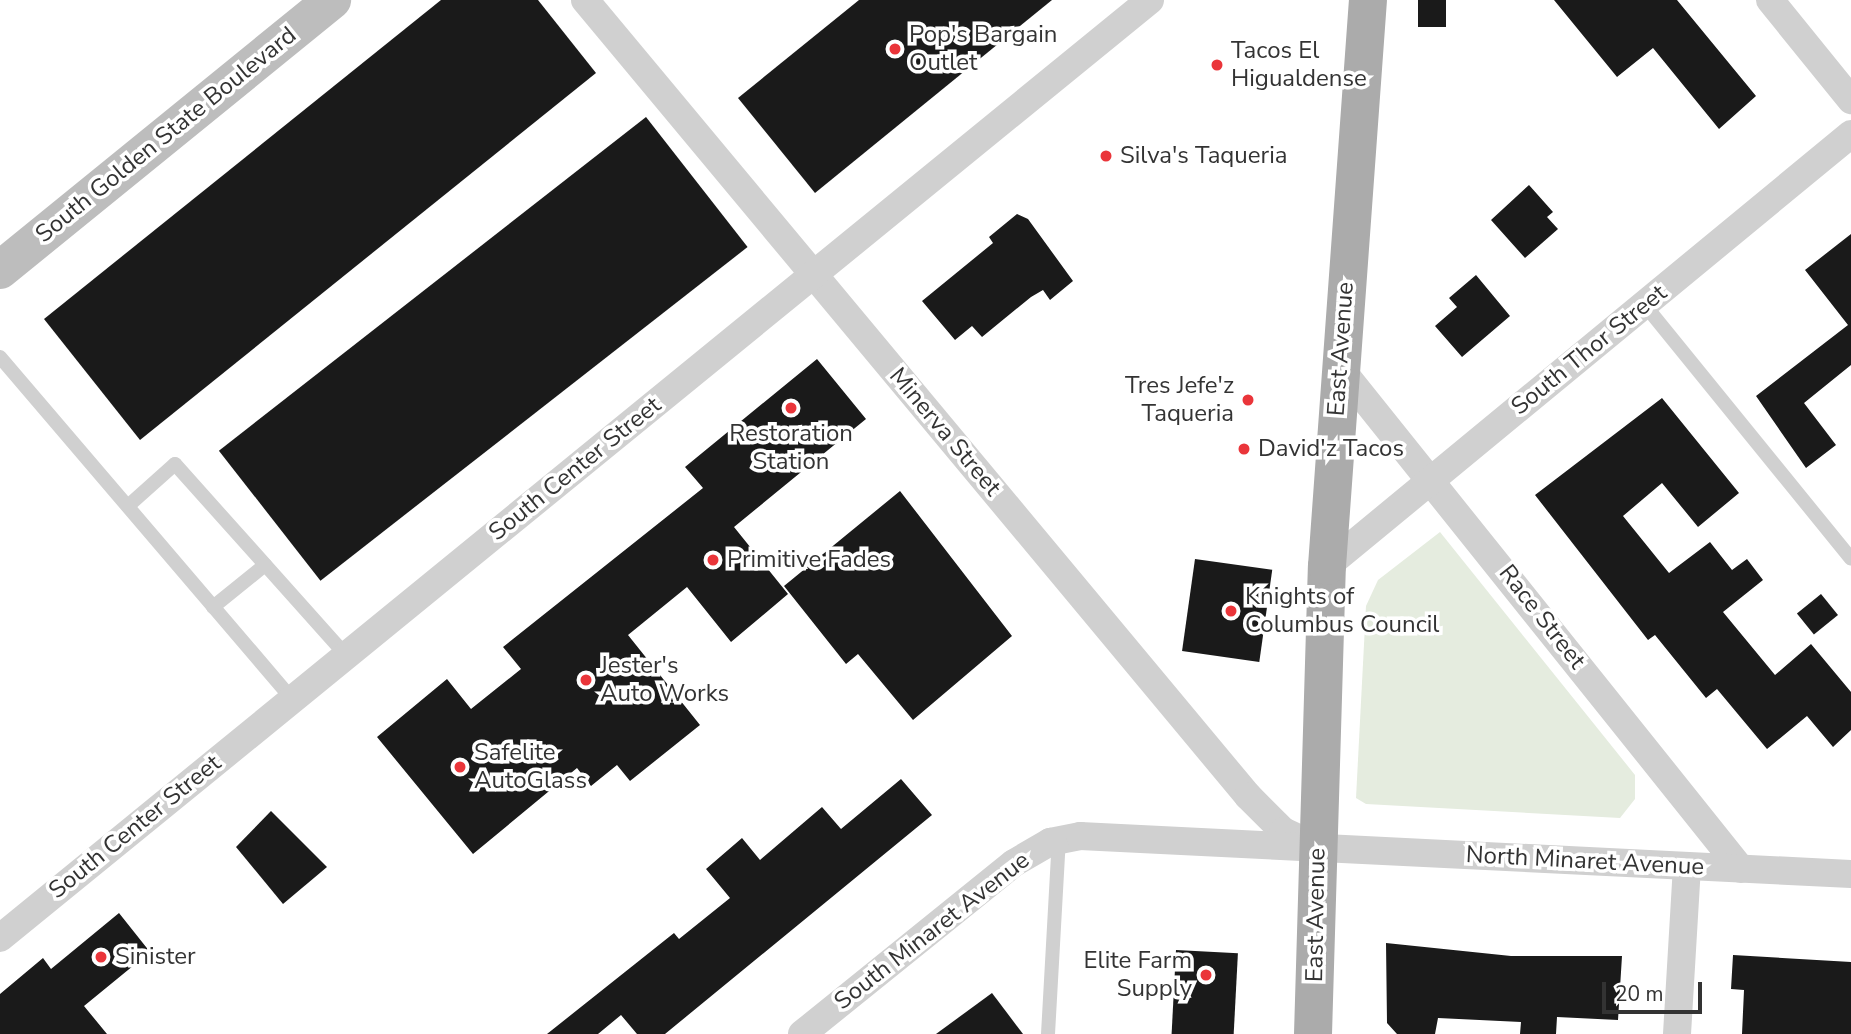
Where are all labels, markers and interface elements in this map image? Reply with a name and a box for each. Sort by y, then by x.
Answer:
street label: South Golden State Boulevard [30,21,302,249]
place label: Pop's Bargain Outlet [909,21,1057,77]
place label: Tacos El Higualdense [1231,37,1367,93]
marker: Pop's Bargain Outlet [887,41,903,57]
marker: Tacos El Higualdense [1209,57,1225,73]
place label: Silva's Taqueria [1120,142,1287,170]
marker: Silva's Taqueria [1098,148,1114,164]
street label: South Thor Street [1506,279,1672,421]
street label: East Avenue [1322,281,1360,417]
street label: Minerva Street [883,362,1007,502]
place label: Tres Jefe'z Taqueria [1125,372,1234,428]
street label: South Center Street [483,391,667,547]
marker: Tres Jefe'z Taqueria [1240,392,1256,408]
marker: Restoration Station [783,400,799,416]
place label: Restoration Station [729,420,853,476]
place label: David'z Tacos [1258,435,1404,463]
marker: David'z Tacos [1236,441,1252,457]
place label: Primitive Fades [727,546,891,574]
marker: Primitive Fades [705,552,721,568]
street label: Race Street [1492,559,1592,675]
place label: Knights of Columbus Council [1245,583,1439,639]
marker: Knights of Columbus Council [1223,603,1239,619]
place label: Jester's Auto Works [600,652,729,708]
marker: Jester's Auto Works [578,672,594,688]
place label: Safelite AutoGlass [474,739,587,795]
street label: South Center Street [43,749,227,905]
marker: Safelite AutoGlass [452,759,468,775]
street label: North Minaret Avenue [1465,840,1705,882]
street label: South Minaret Avenue [829,846,1035,1016]
street label: East Avenue [1300,848,1332,982]
place label: Sinister [115,943,196,971]
place label: Elite Farm Supply [1084,947,1192,1003]
marker: Sinister [93,949,109,965]
marker: Elite Farm Supply [1198,967,1214,983]
scale bar [1606,968,1706,1012]
text: 20 m [1615,980,1664,1008]

